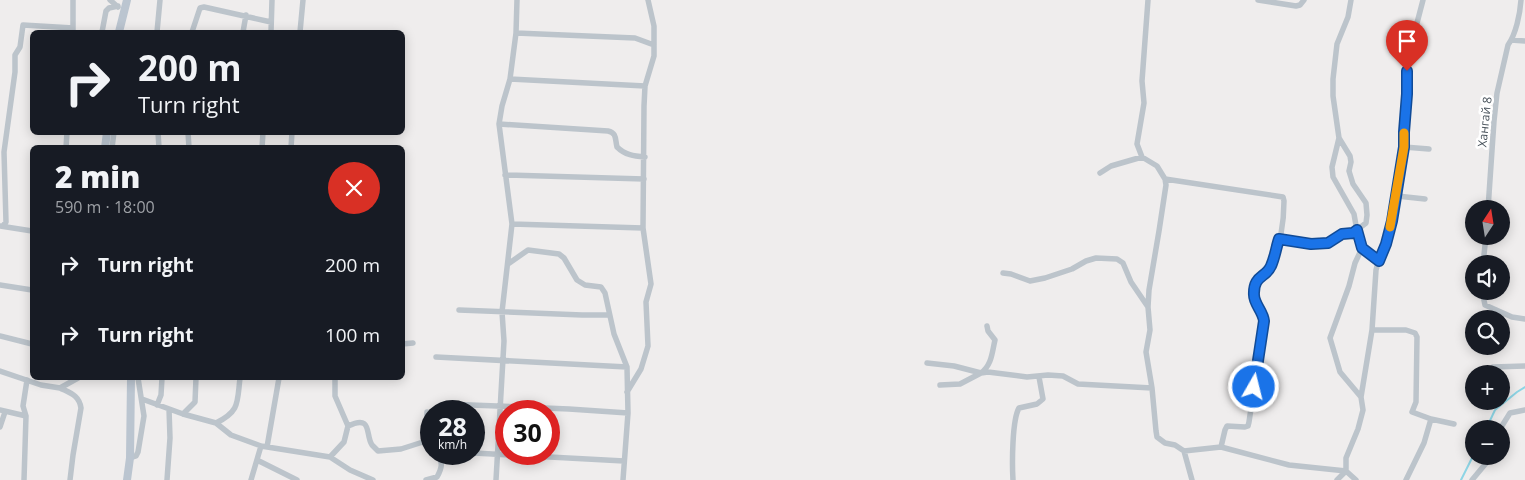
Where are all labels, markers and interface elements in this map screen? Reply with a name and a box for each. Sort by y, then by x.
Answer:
pin [1386,20,1428,71]
icon: arrive [1393,27,1421,55]
text: 200 m [138,44,242,91]
icon: right [55,50,120,115]
text: Turn right [138,89,240,119]
street label: Хангай 8 [1473,96,1496,148]
text: 2 min [55,156,140,197]
button: close [328,162,380,214]
text: 590 m · 18:00 [55,196,155,218]
north arrow [1465,200,1510,245]
map controls [1465,200,1510,465]
icon: right [55,251,83,279]
text: Turn right [98,252,193,278]
text: 200 m [325,252,380,278]
button: sound [1465,255,1510,300]
button: search [1465,310,1510,355]
icon: right [55,321,83,349]
text: Turn right [98,322,193,348]
text: 100 m [325,322,380,348]
position arrow [1227,360,1279,412]
button: + [1465,365,1510,410]
speed limit sign: 30 [495,400,560,465]
text: 28 [438,409,467,443]
button: − [1465,420,1510,465]
text: km/h [438,436,467,453]

